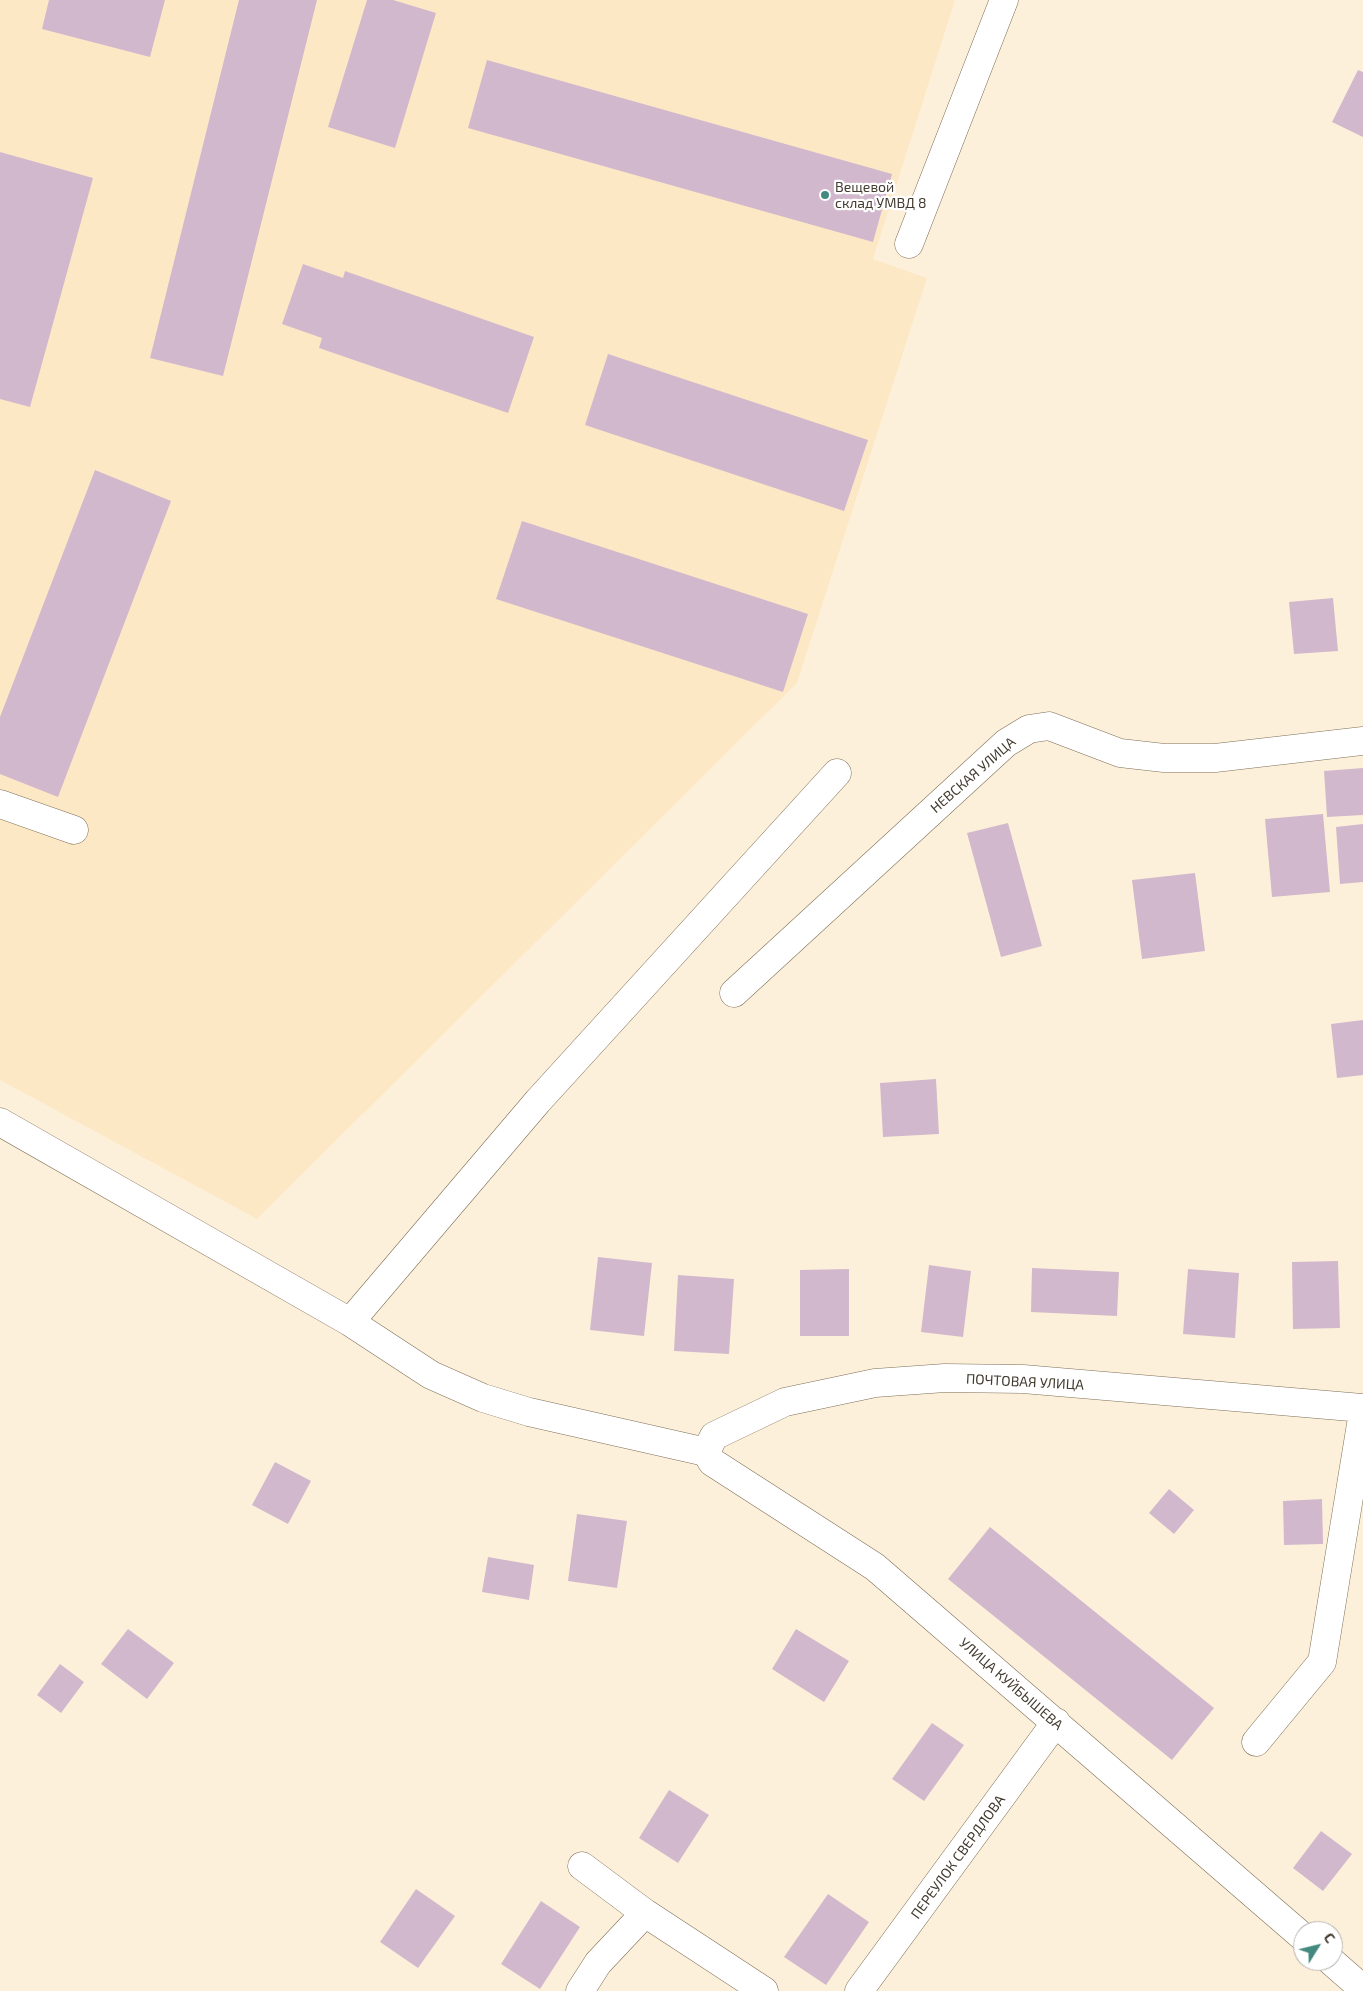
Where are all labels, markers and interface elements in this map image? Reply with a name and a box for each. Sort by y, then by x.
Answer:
place label: Вещевой склад УМВД 8 [835,179,926,212]
marker: Вещевой склад УМВД 8 [819,189,831,201]
street label: НЕВСКАЯ УЛИЦА [927,734,1019,816]
street label: ПОЧТОВАЯ УЛИЦА [965,1371,1085,1393]
street label: УЛИЦА КУЙБЫШЕВА [956,1634,1066,1734]
street label: ПЕРЕУЛОК СВЕРДЛОВА [907,1792,1009,1922]
north arrow [1293,1921,1343,1971]
text: С [1320,1929,1339,1946]

